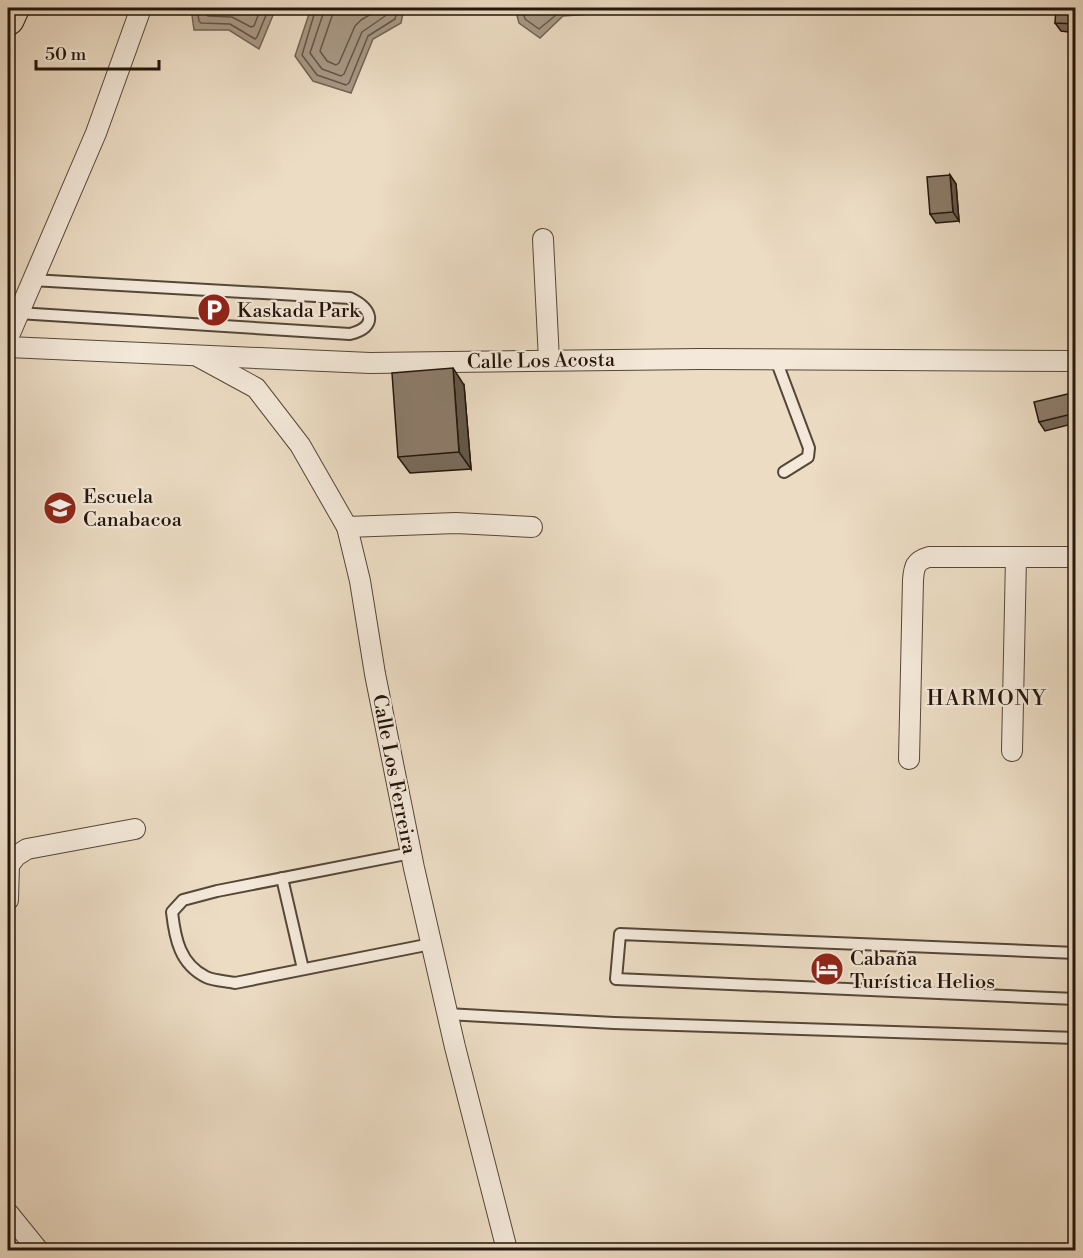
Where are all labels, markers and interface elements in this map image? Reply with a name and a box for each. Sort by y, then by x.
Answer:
scale bar [36,33,159,71]
text: 50 m [45,43,87,66]
parking icon: Kaskada Park [196,292,232,328]
place label: Kaskada Park [237,299,361,324]
street label: Calle Los Acosta [467,348,616,375]
place label: Escuela Canabacoa [83,485,183,533]
school or university icon: Escuela Canabacoa [42,490,78,526]
district label: HARMONY [927,686,1047,712]
street label: Calle Los Ferreira [366,692,421,857]
place label: Cabaña Turística Helios [850,947,995,995]
hotel icon: Cabaña Turística Helios [809,951,845,987]

